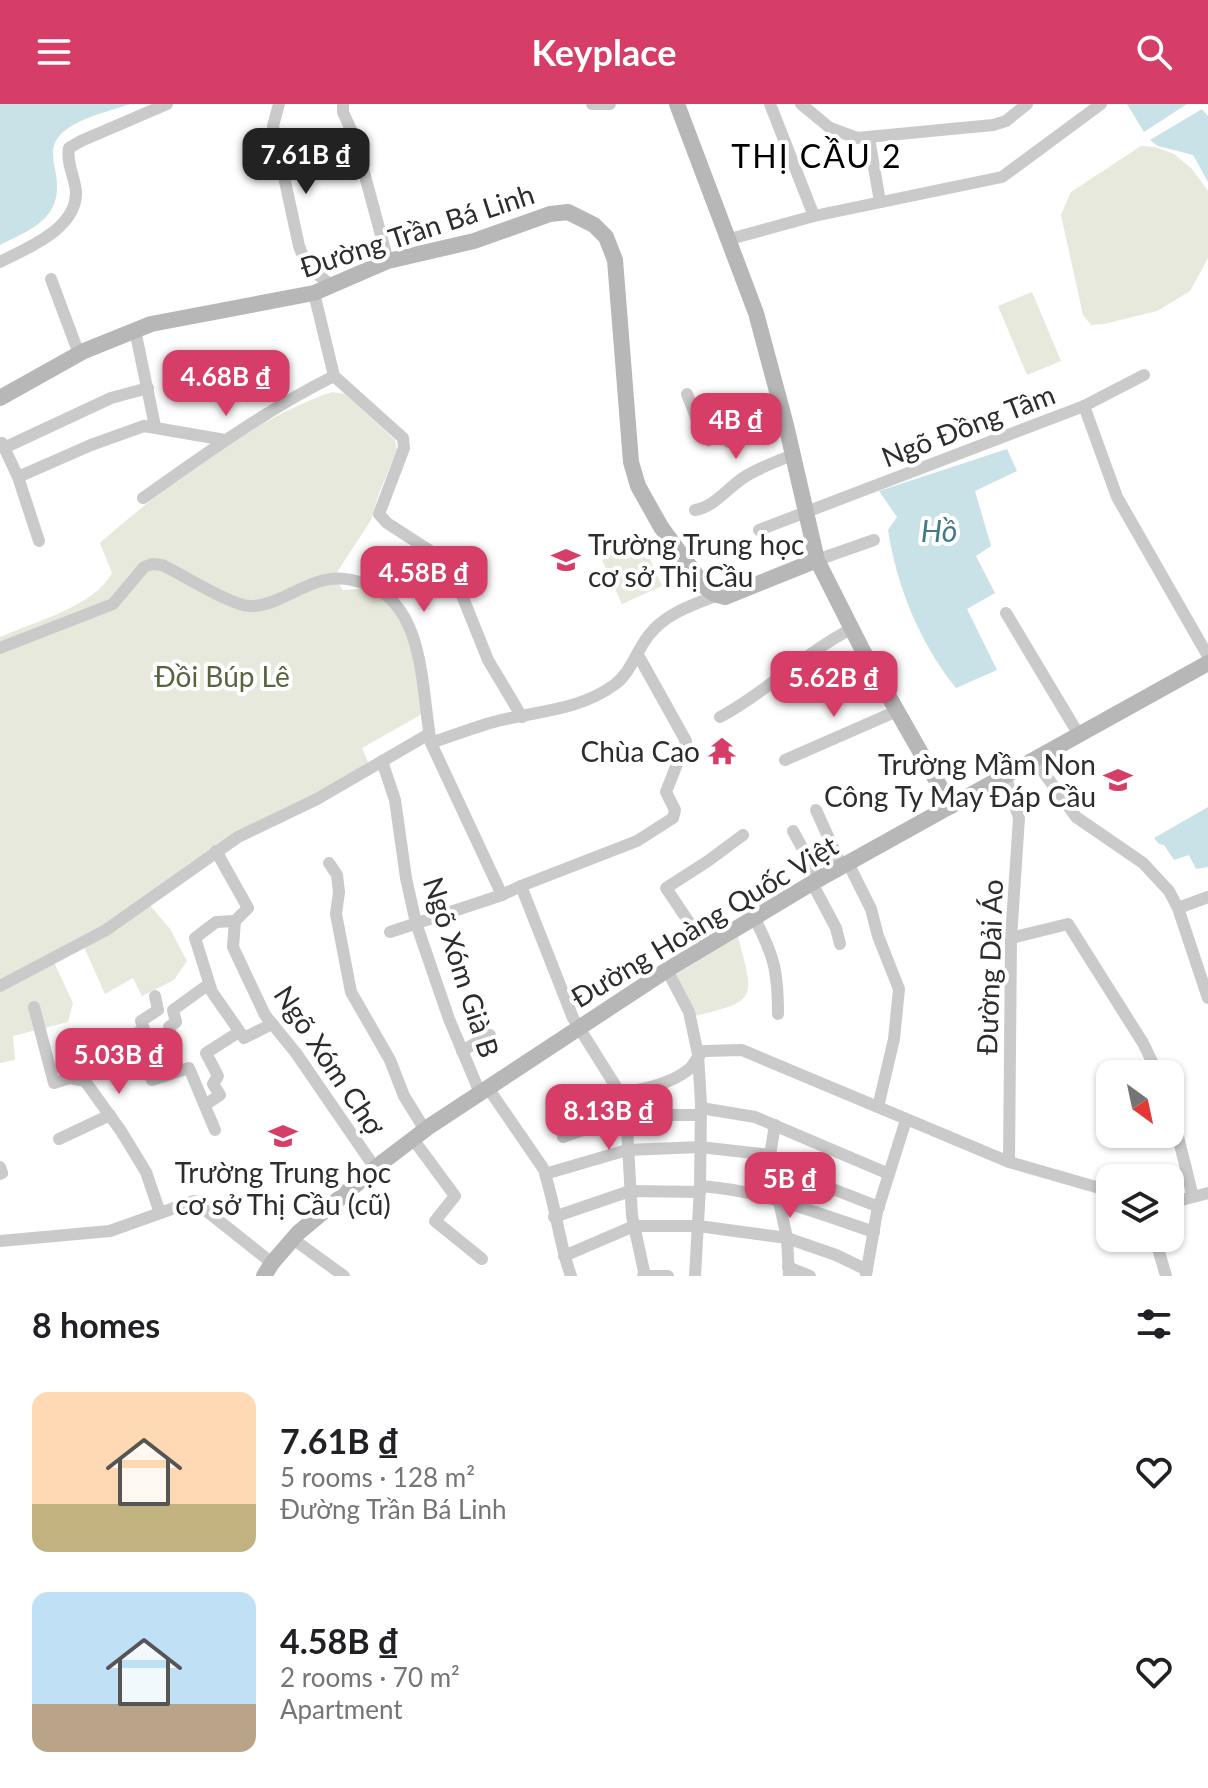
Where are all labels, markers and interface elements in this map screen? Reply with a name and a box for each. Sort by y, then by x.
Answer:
icon: menu [32,30,76,74]
text: Keyplace [532,30,676,74]
icon: search [1132,30,1176,74]
pin: 7.61B ₫ [232,128,380,196]
district label: THỊ CẦU 2 [731,136,903,175]
text: 7.61B ₫ [261,138,351,170]
street label: Đường Trần Bá Linh [296,176,538,284]
pin: 4.68B ₫ [152,350,300,418]
text: 4.68B ₫ [181,360,271,392]
street label: Ngõ Đồng Tâm [877,376,1059,474]
pin: 4B ₫ [689,393,783,461]
text: 4B ₫ [709,403,763,435]
water label: Hồ [921,512,957,548]
place label: Trường Trung học cơ sở Thị Cầu [588,527,804,593]
school or university icon: Trường Trung học cơ sở Thị Cầu [551,545,581,575]
pin: 4.58B ₫ [350,546,498,614]
text: 4.58B ₫ [379,556,469,588]
pin: 5.62B ₫ [760,651,908,719]
park label: Đồi Búp Lê [154,659,290,693]
text: 5.62B ₫ [789,661,879,693]
place label: Chùa Cao [580,734,700,768]
temple icon: Chùa Cao [707,736,737,766]
place label: Trường Mầm Non Công Ty May Đáp Cầu [824,747,1096,813]
school or university icon: Trường Mầm Non Công Ty May Đáp Cầu [1103,765,1133,795]
street label: Đường Hoàng Quốc Việt [564,828,844,1014]
street label: Ngõ Xóm Già B [417,873,507,1061]
street label: Đường Dải Áo [969,879,1009,1055]
street label: Ngõ Xóm Chợ [268,979,393,1142]
pin: 5.03B ₫ [45,1028,193,1096]
text: 5.03B ₫ [74,1038,164,1070]
north arrow [1096,1060,1184,1148]
map controls [1096,1060,1184,1252]
pin: 8.13B ₫ [535,1084,683,1152]
text: 8.13B ₫ [564,1094,654,1126]
school or university icon: Trường Trung học cơ sở Thị Cầu (cũ) [268,1121,298,1151]
pin: 5B ₫ [743,1152,837,1220]
place label: Trường Trung học cơ sở Thị Cầu (cũ) [175,1155,391,1221]
text: 5B ₫ [763,1162,817,1194]
button: layers [1096,1164,1184,1252]
icon: filters [1132,1302,1176,1346]
text: 8 homes [32,1304,160,1345]
text: 7.61B ₫ [280,1420,399,1461]
icon: home [96,1424,192,1520]
icon: heart [1132,1450,1176,1494]
text: 5 rooms · 128 m² [280,1461,475,1493]
text: Đường Trần Bá Linh [280,1493,507,1525]
text: 4.58B ₫ [280,1620,399,1661]
icon: home [96,1624,192,1720]
icon: heart [1132,1650,1176,1694]
text: 2 rooms · 70 m² [280,1661,460,1693]
text: Apartment [280,1693,403,1725]

